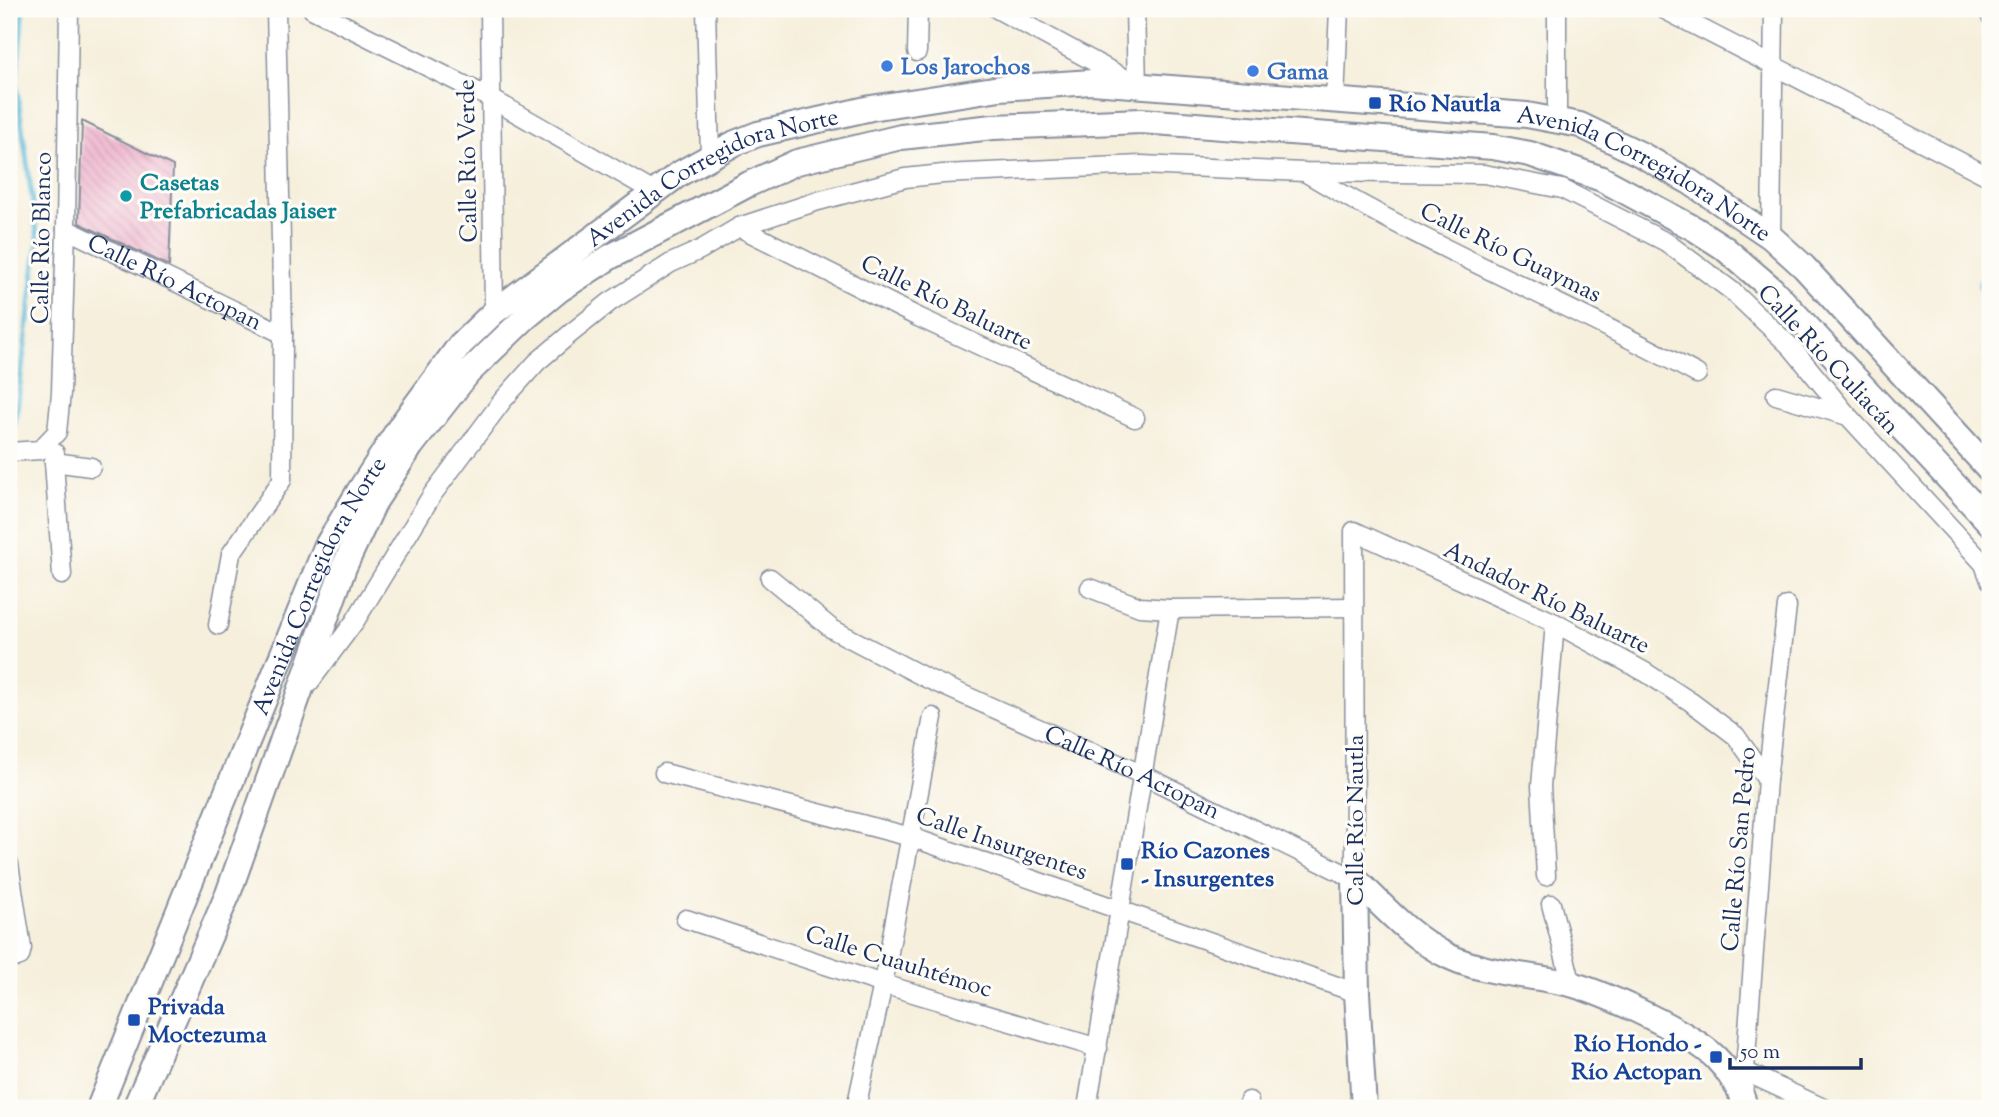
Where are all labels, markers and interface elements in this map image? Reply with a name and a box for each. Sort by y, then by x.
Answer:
place label: Los Jarochos [901,51,1030,85]
place label: Gama [1267,56,1330,90]
marker: Los Jarochos [879,58,895,74]
marker: Gama [1245,63,1261,79]
street label: Calle Río Verde [451,79,487,243]
place label: Río Nautla [1389,88,1502,122]
marker: Río Nautla [1367,95,1383,111]
street label: Avenida Corregidora Norte [1515,99,1777,251]
street label: Avenida Corregidora Norte [580,101,842,257]
street label: Calle Río Blanco [24,152,62,325]
place label: Casetas Prefabricadas Jaiser [140,167,338,229]
marker: Casetas Prefabricadas Jaiser [118,188,134,204]
street label: Calle Río Guaymas [1414,195,1607,313]
street label: Calle Río Actopan [81,227,267,340]
street label: Calle Río Baluarte [855,247,1038,360]
street label: Calle Río Culiacán [1749,278,1906,443]
street label: Avenida Corregidora Norte [245,451,396,721]
street label: Andador Río Baluarte [1437,534,1655,664]
street label: Calle Río Actopan [1038,718,1225,829]
street label: Calle Río Nautla [1340,734,1374,906]
street label: Calle Río San Pedro [1714,745,1766,953]
street label: Calle Insurgentes [911,800,1092,890]
place label: Río Cazones - Insurgentes [1141,835,1274,897]
marker: Río Cazones - Insurgentes [1119,856,1135,872]
street label: Calle Cuauhtémoc [801,918,996,1008]
place label: Privada Moctezuma [148,991,268,1053]
marker: Privada Moctezuma [126,1012,142,1028]
scale bar [1730,1026,1861,1070]
place label: Río Hondo - Río Actopan [1571,1028,1703,1090]
text: 50 m [1739,1038,1780,1068]
marker: Río Hondo - Río Actopan [1708,1049,1724,1065]

